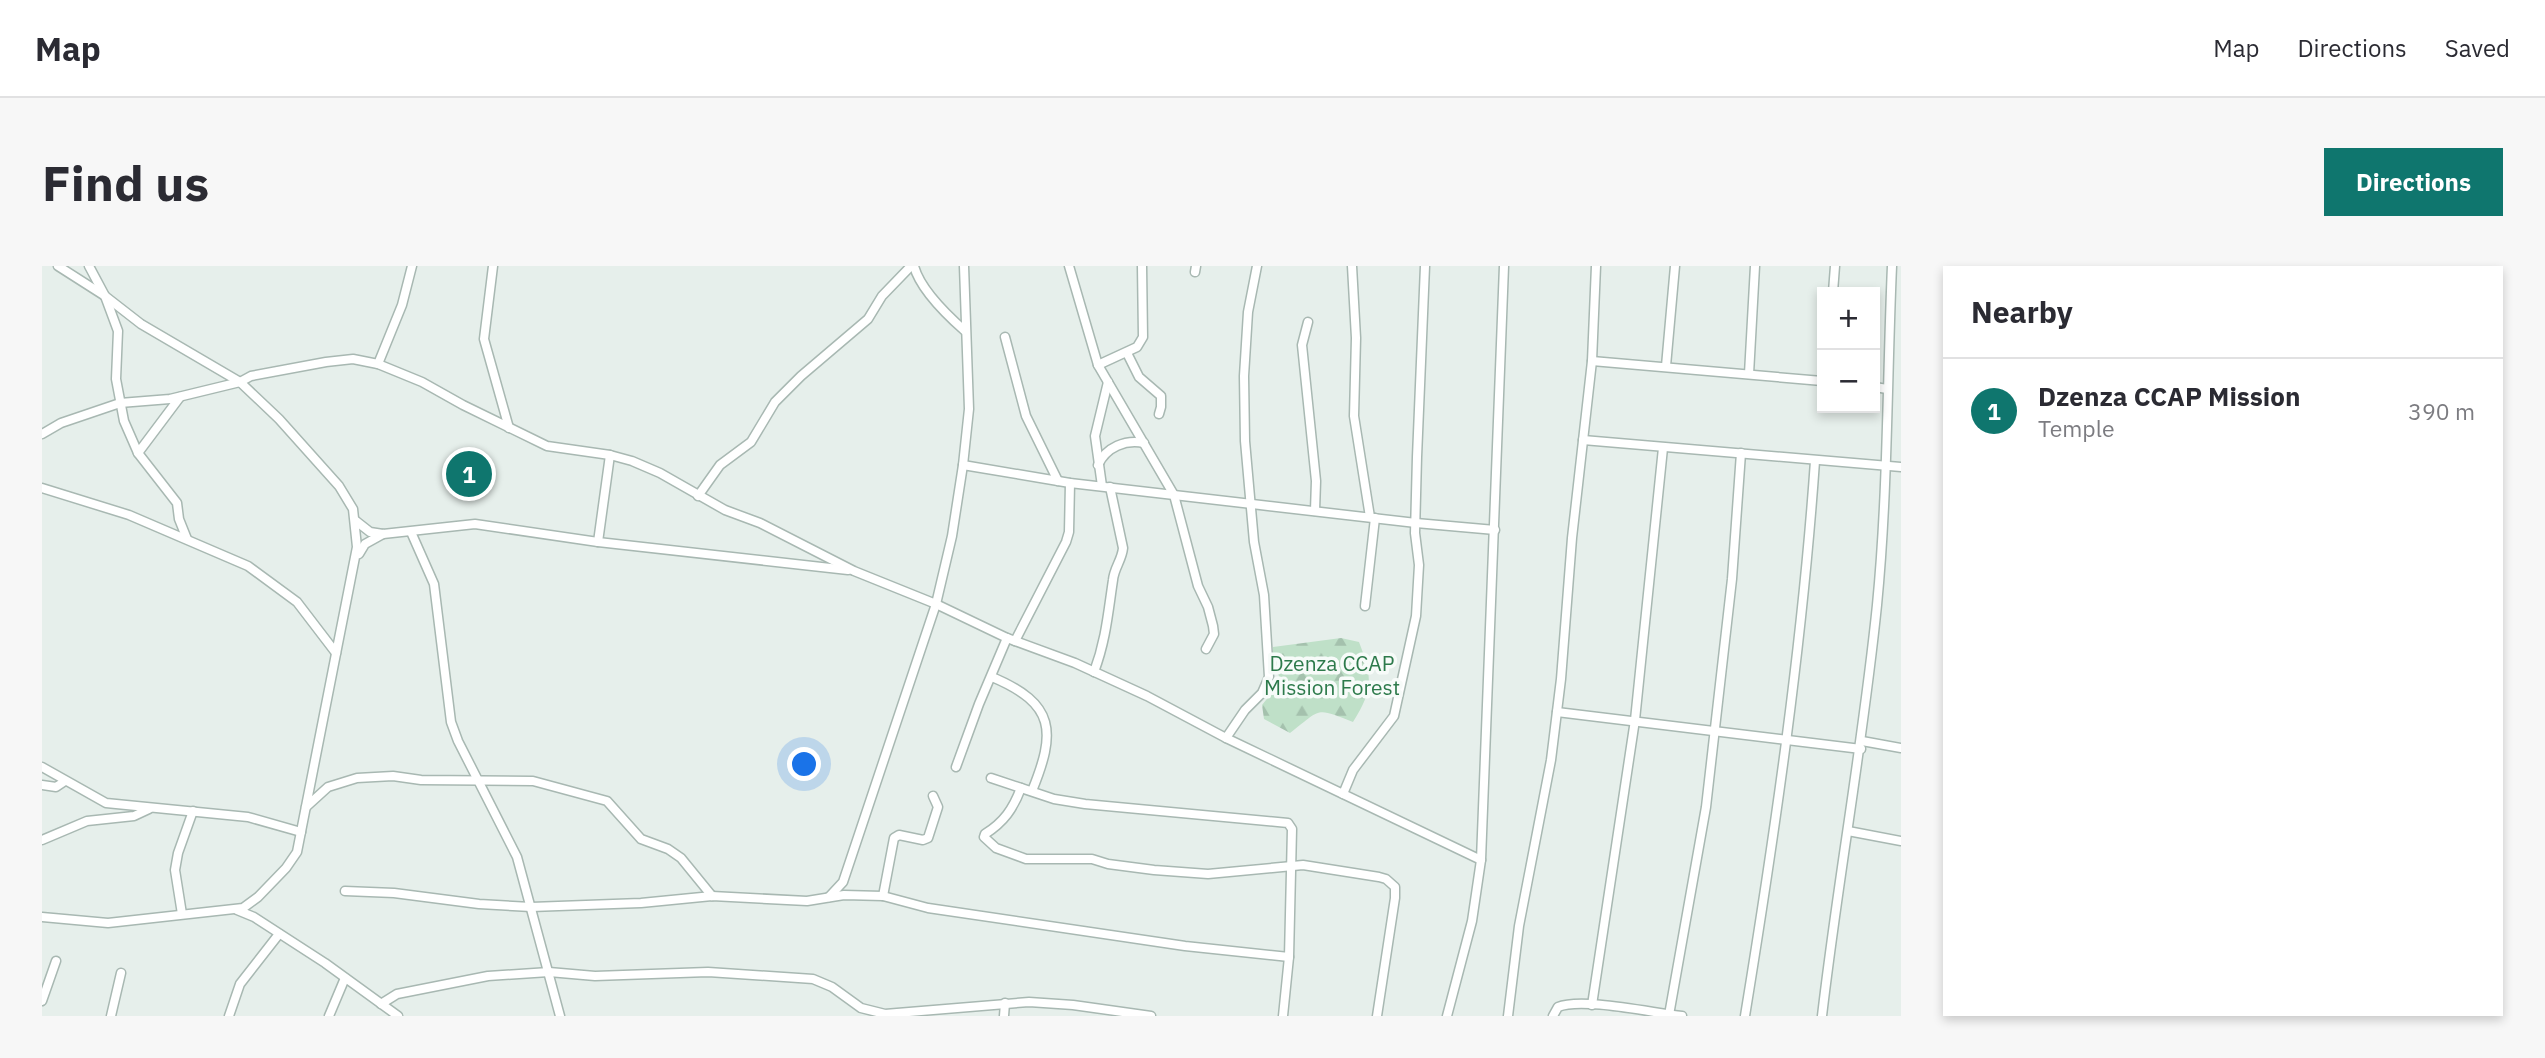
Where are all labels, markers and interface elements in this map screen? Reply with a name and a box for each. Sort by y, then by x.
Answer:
text: Map [35,27,101,70]
text: Map [2213,32,2259,64]
text: Directions [2297,32,2407,64]
text: Saved [2445,32,2510,64]
button: Directions [2324,148,2503,216]
text: Find us [42,151,209,214]
map controls [1817,287,1880,413]
button: + [1817,287,1880,350]
text: Nearby [1971,292,2073,331]
button: − [1817,350,1880,413]
text: Dzenza CCAP Mission [2038,379,2300,413]
text: 1 [1987,396,2001,426]
text: 390 m [2408,396,2475,426]
text: Temple [2038,413,2115,443]
pin: 1 [446,448,492,500]
park label: Dzenza CCAP Mission Forest [1264,649,1400,701]
your location [787,747,821,781]

